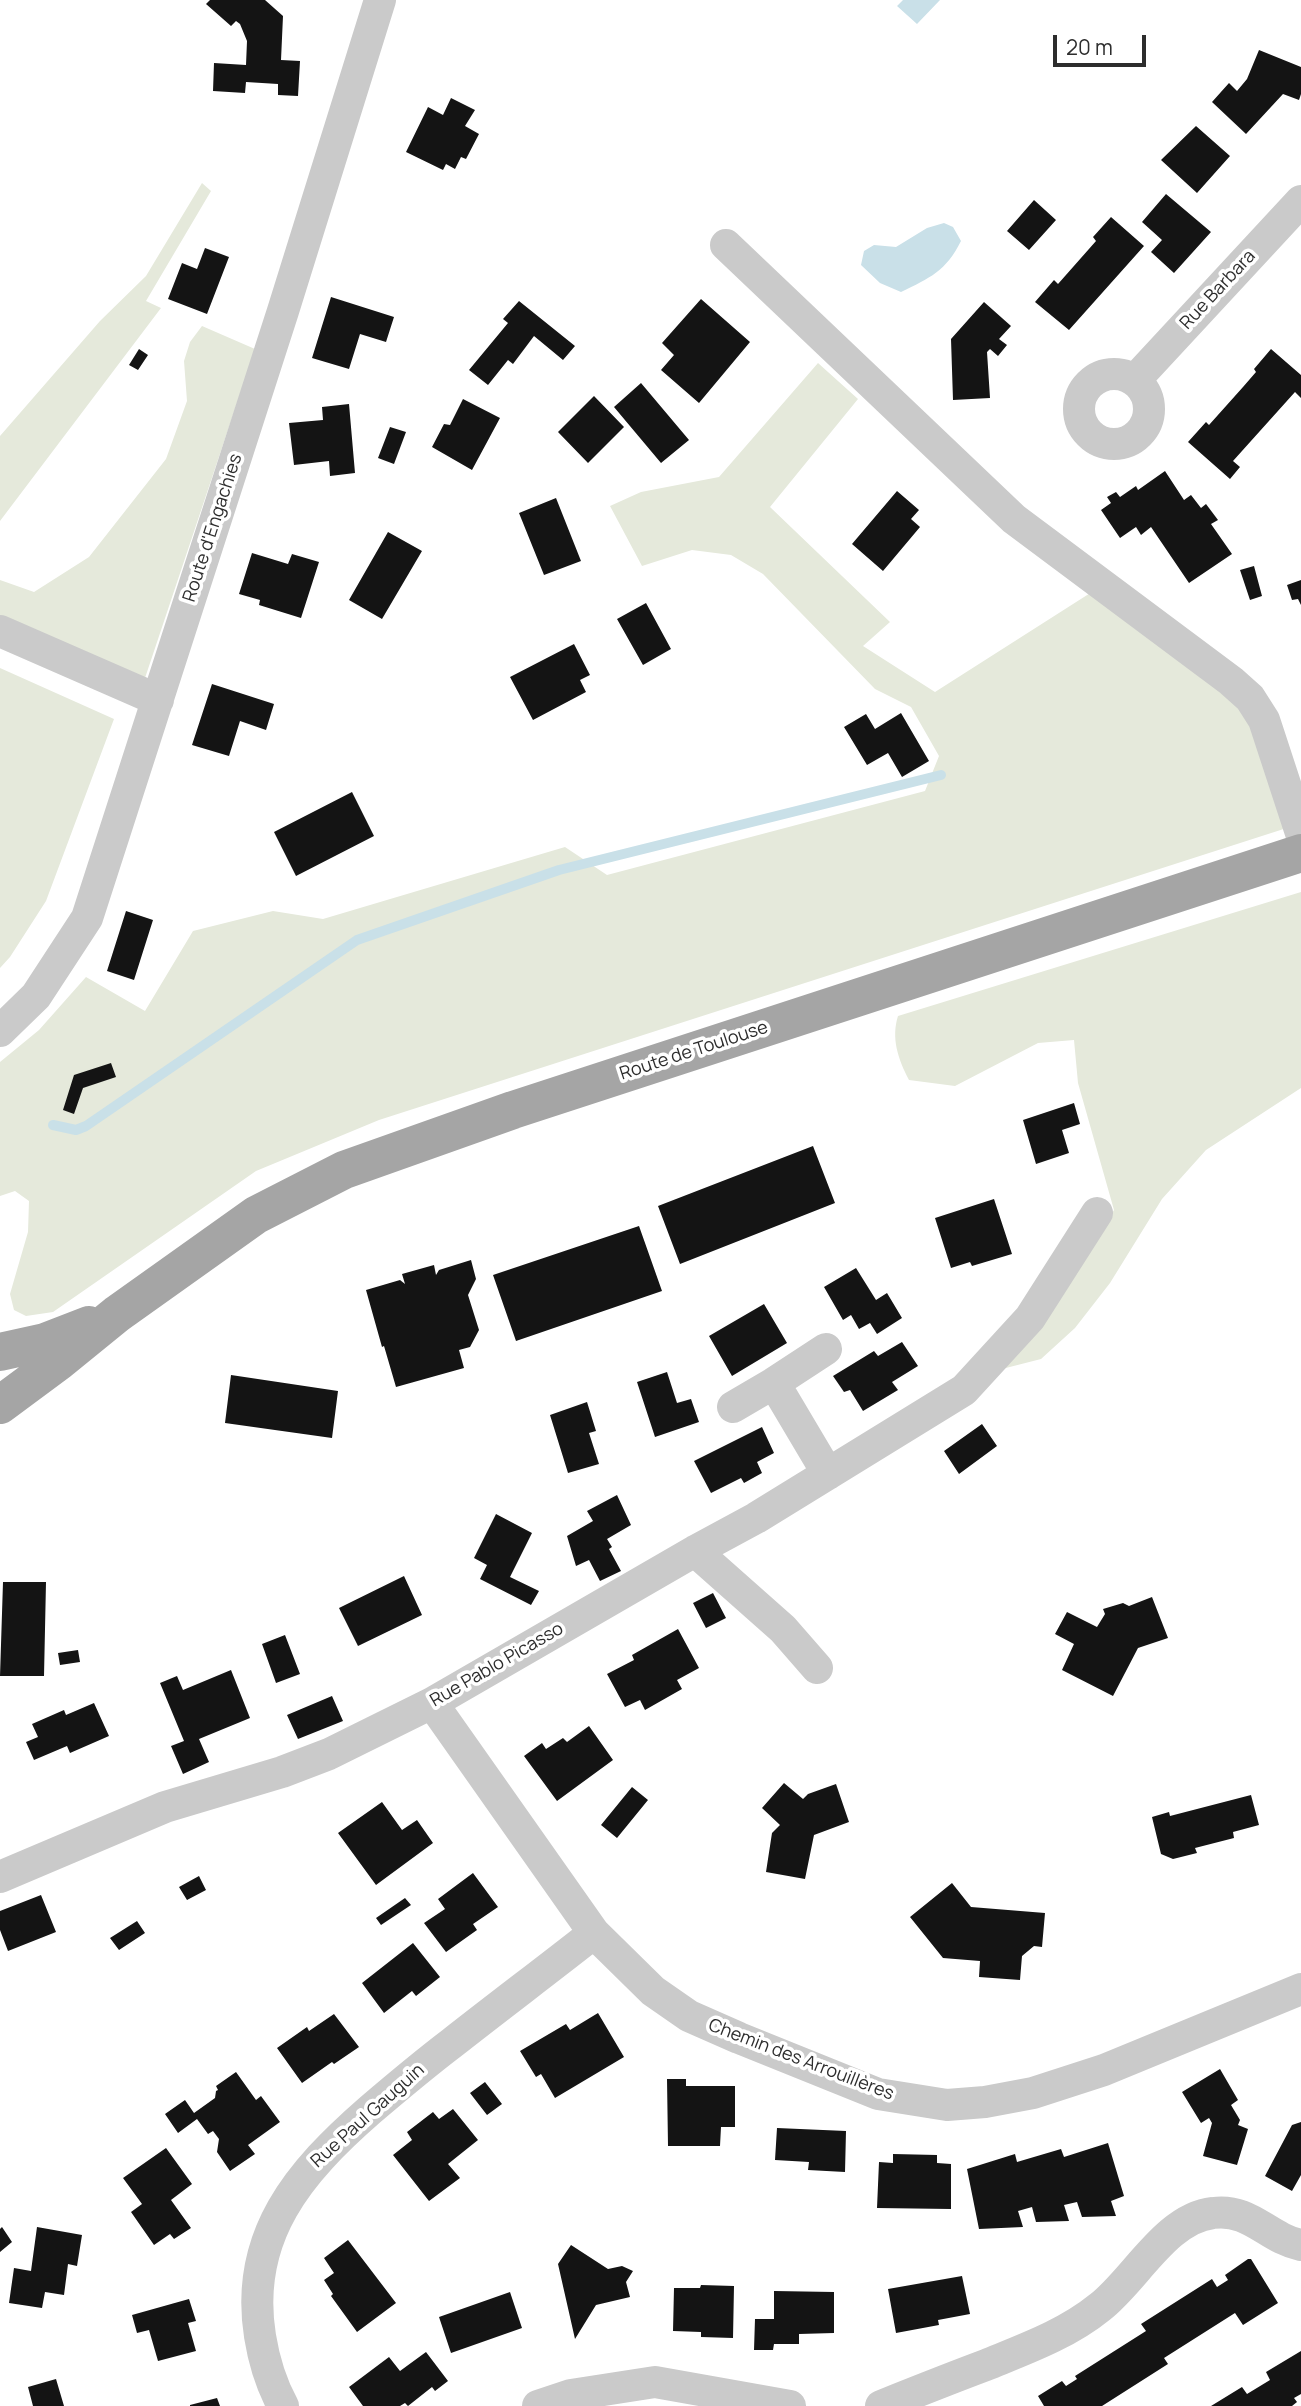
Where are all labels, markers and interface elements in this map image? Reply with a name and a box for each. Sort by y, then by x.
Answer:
scale bar [1056,21,1149,65]
text: 20 m [1066,33,1113,61]
street label: Rue Barbara [1176,246,1260,334]
street label: Route d'Engachies [179,451,247,605]
street label: Route de Toulouse [617,1017,771,1085]
street label: Rue Pablo Picasso [427,1618,567,1712]
street label: Chemin des Arrouillères [705,2015,897,2105]
street label: Rue Paul Gauguin [307,2060,429,2172]

